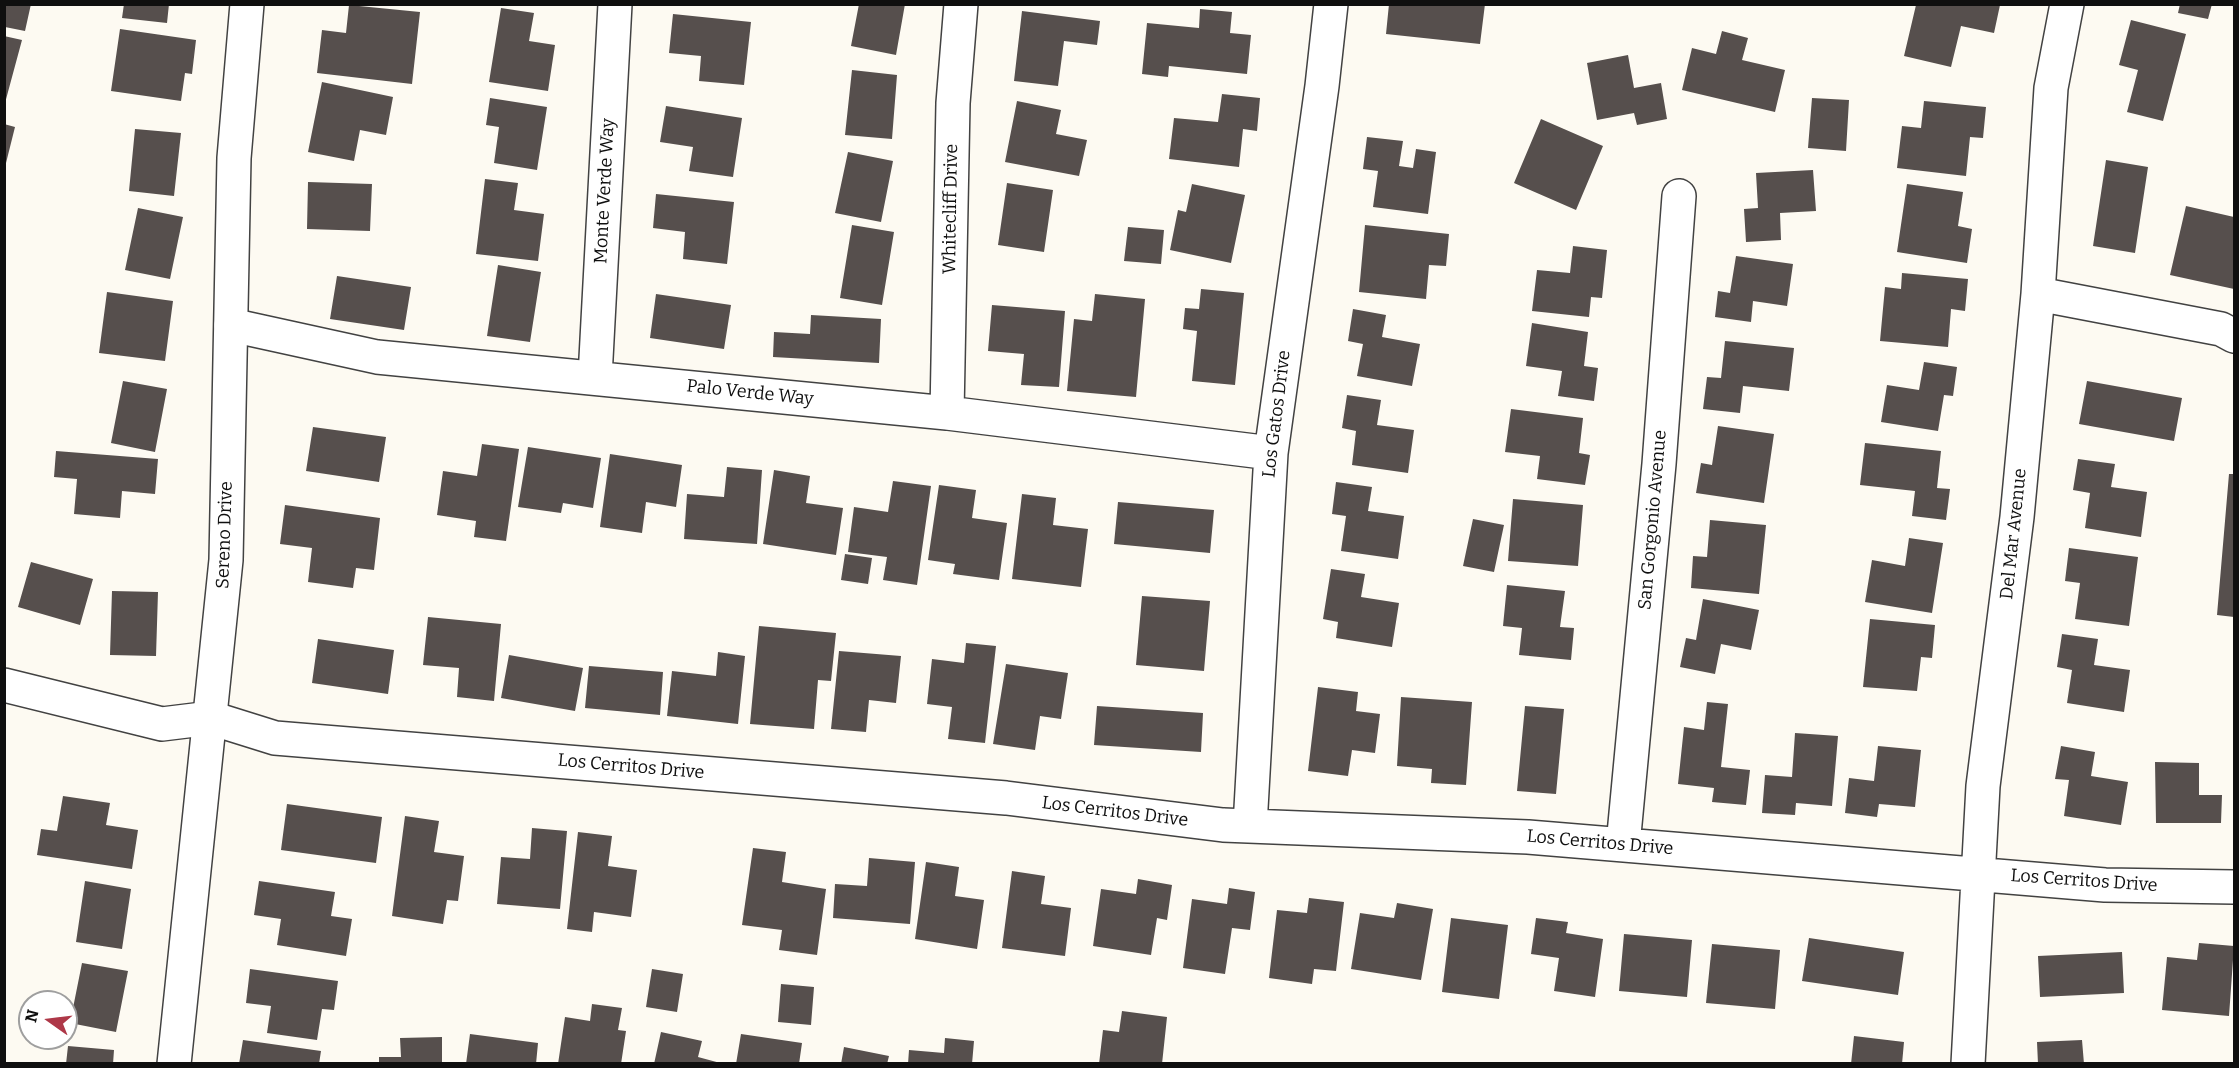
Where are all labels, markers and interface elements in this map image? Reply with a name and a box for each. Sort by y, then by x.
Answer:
street label: Monte Verde Way [590,118,620,264]
street label: Whitecliff Drive [939,144,963,274]
street label: Los Gatos Drive [1258,349,1296,479]
street label: Palo Verde Way [685,376,815,410]
street label: San Gorgonio Avenue [1634,429,1672,611]
street label: Del Mar Avenue [1996,467,2032,601]
street label: Sereno Drive [212,481,238,589]
street label: Los Cerritos Drive [557,750,705,784]
street label: Los Cerritos Drive [1041,792,1189,832]
street label: Los Cerritos Drive [1526,826,1674,860]
street label: Los Cerritos Drive [2010,865,2158,897]
north arrow [18,990,78,1050]
text: N [21,1008,43,1024]

